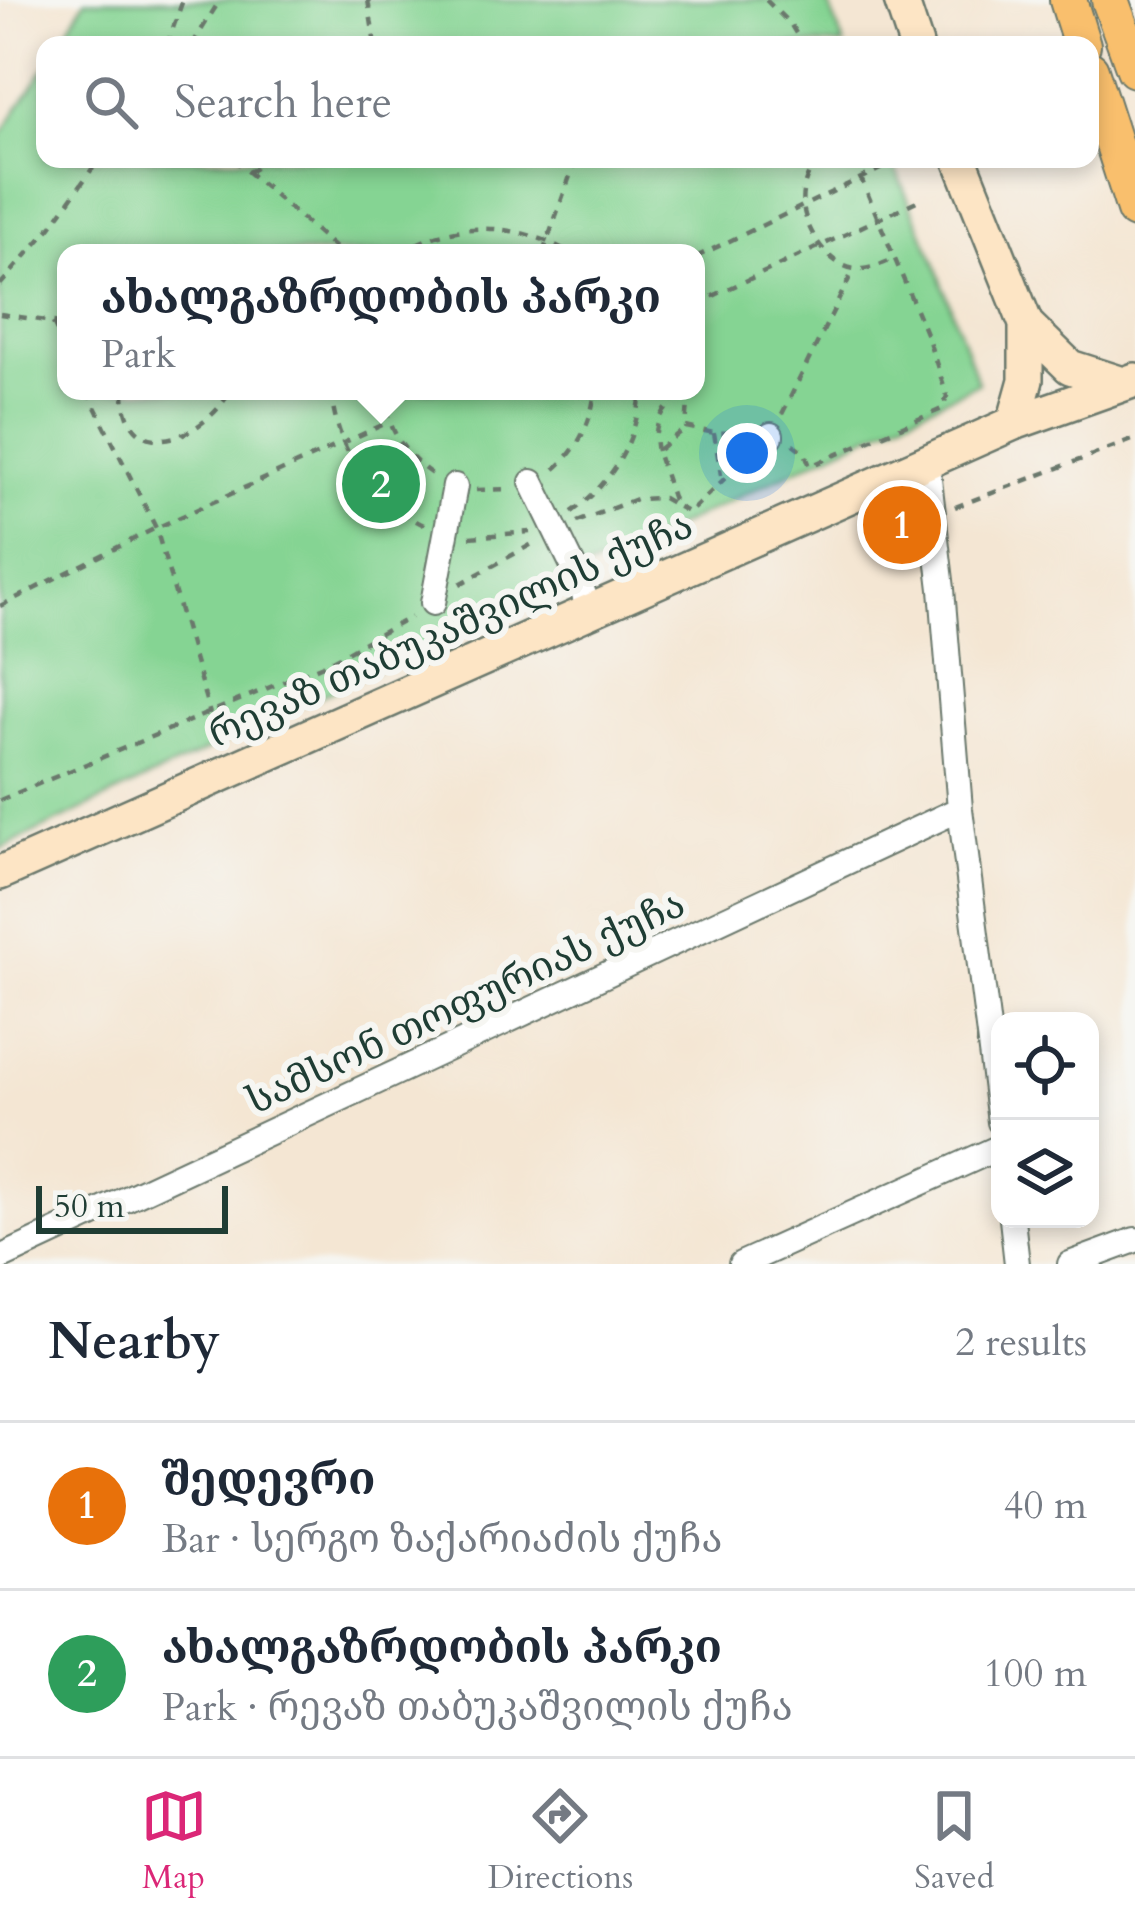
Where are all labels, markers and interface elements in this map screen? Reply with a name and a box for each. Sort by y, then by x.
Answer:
search box [36,36,1099,168]
icon: search [78,69,144,135]
text: Search here [174,72,392,133]
popup [57,244,705,400]
text: ახალგაზრდობის პარკი [101,267,661,328]
text: Park [101,328,176,381]
your location [717,423,777,483]
pin: 2 [342,439,420,529]
pin: 1 [863,480,941,570]
street label: რევაზ თაბუკაშვილის ქუჩა [200,498,701,760]
street label: სამსონ თოფურიას ქუჩა [238,877,694,1127]
map controls [991,1012,1099,1228]
button: locate [991,1012,1099,1120]
button: layers [991,1120,1099,1228]
scale bar [36,1180,228,1233]
text: 50 m [54,1184,125,1229]
text: Nearby [48,1307,220,1377]
text: 2 results [955,1316,1087,1369]
text: შედევრი [162,1449,375,1510]
text: 1 [77,1479,97,1532]
text: 40 m [1004,1479,1087,1532]
text: Bar · სერგო ზაქარიაძის ქუჩა [162,1513,722,1566]
text: ახალგაზრდობის პარკი [162,1617,722,1678]
text: 2 [77,1647,97,1700]
text: 100 m [984,1647,1087,1700]
text: Park · რევაზ თაბუკაშვილის ქუჩა [162,1681,793,1734]
tab: Map [141,1783,207,1900]
tab: Directions [488,1783,633,1900]
tab: Saved [914,1783,994,1900]

